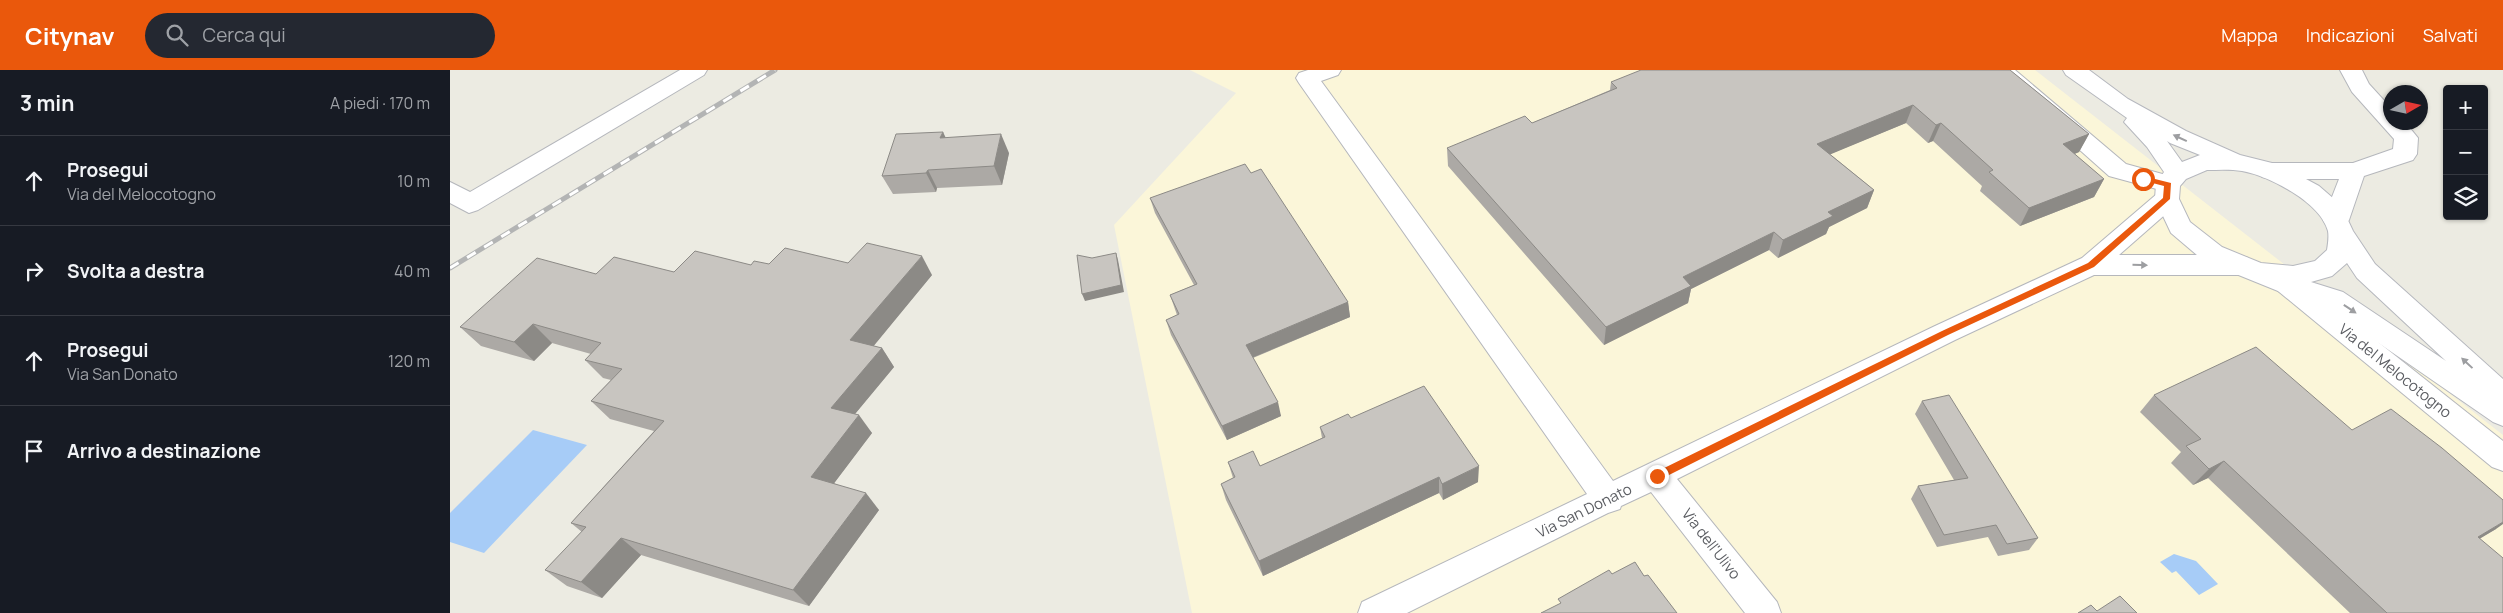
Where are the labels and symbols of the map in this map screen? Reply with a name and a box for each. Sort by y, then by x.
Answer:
north arrow [2383,85,2428,130]
one-way arrow [2173,134,2187,142]
route start [2132,168,2155,191]
one-way arrow [2132,262,2148,270]
one-way arrow [2343,304,2357,314]
street label: Via del Melocotogno [2334,319,2456,423]
one-way arrow [2462,357,2474,369]
route end [1646,465,1669,488]
street label: Via San Donato [1533,478,1635,543]
street label: Via dell'Ulivo [1677,504,1746,584]

